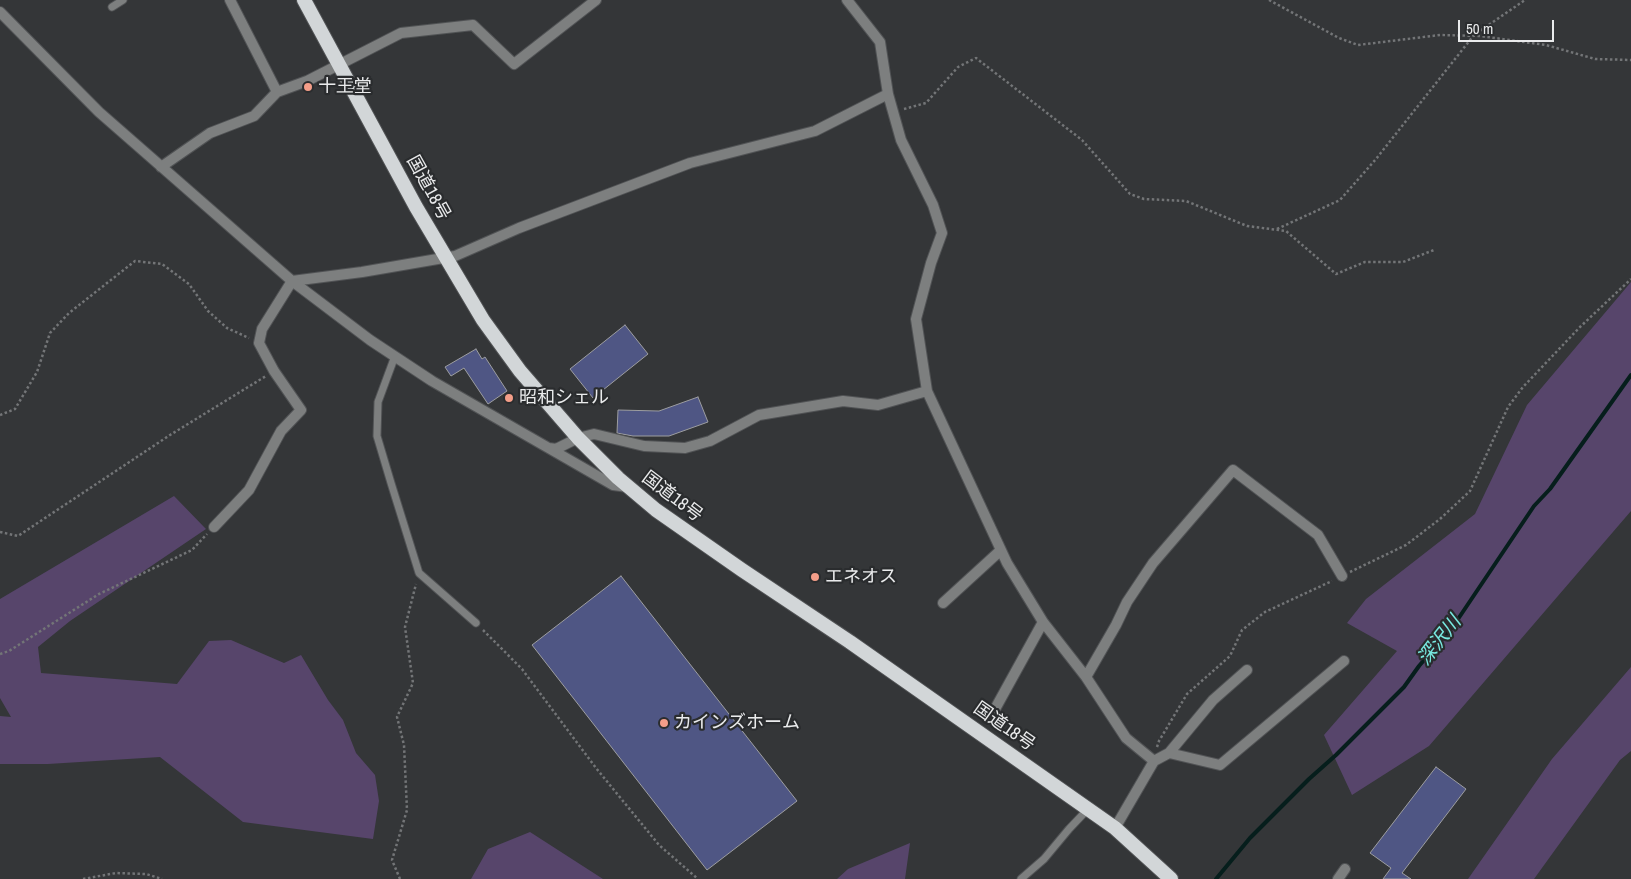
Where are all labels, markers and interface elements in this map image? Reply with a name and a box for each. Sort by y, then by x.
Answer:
scale bar [1461,10,1557,42]
text: 50 m [1466,18,1493,39]
place label: 十王堂 [318,76,372,98]
marker: 十王堂 [302,81,314,93]
street label: 国道18号 [401,152,455,224]
place label: 昭和シェル [519,387,609,409]
marker: 昭和シェル [503,392,515,404]
street label: 国道18号 [637,467,707,527]
place label: エネオス [825,566,897,588]
marker: エネオス [809,571,821,583]
water label: 深沢川 [1413,612,1467,670]
street label: 国道18号 [969,698,1039,756]
place label: カインズホーム [674,712,800,734]
marker: カインズホーム [658,717,670,729]

